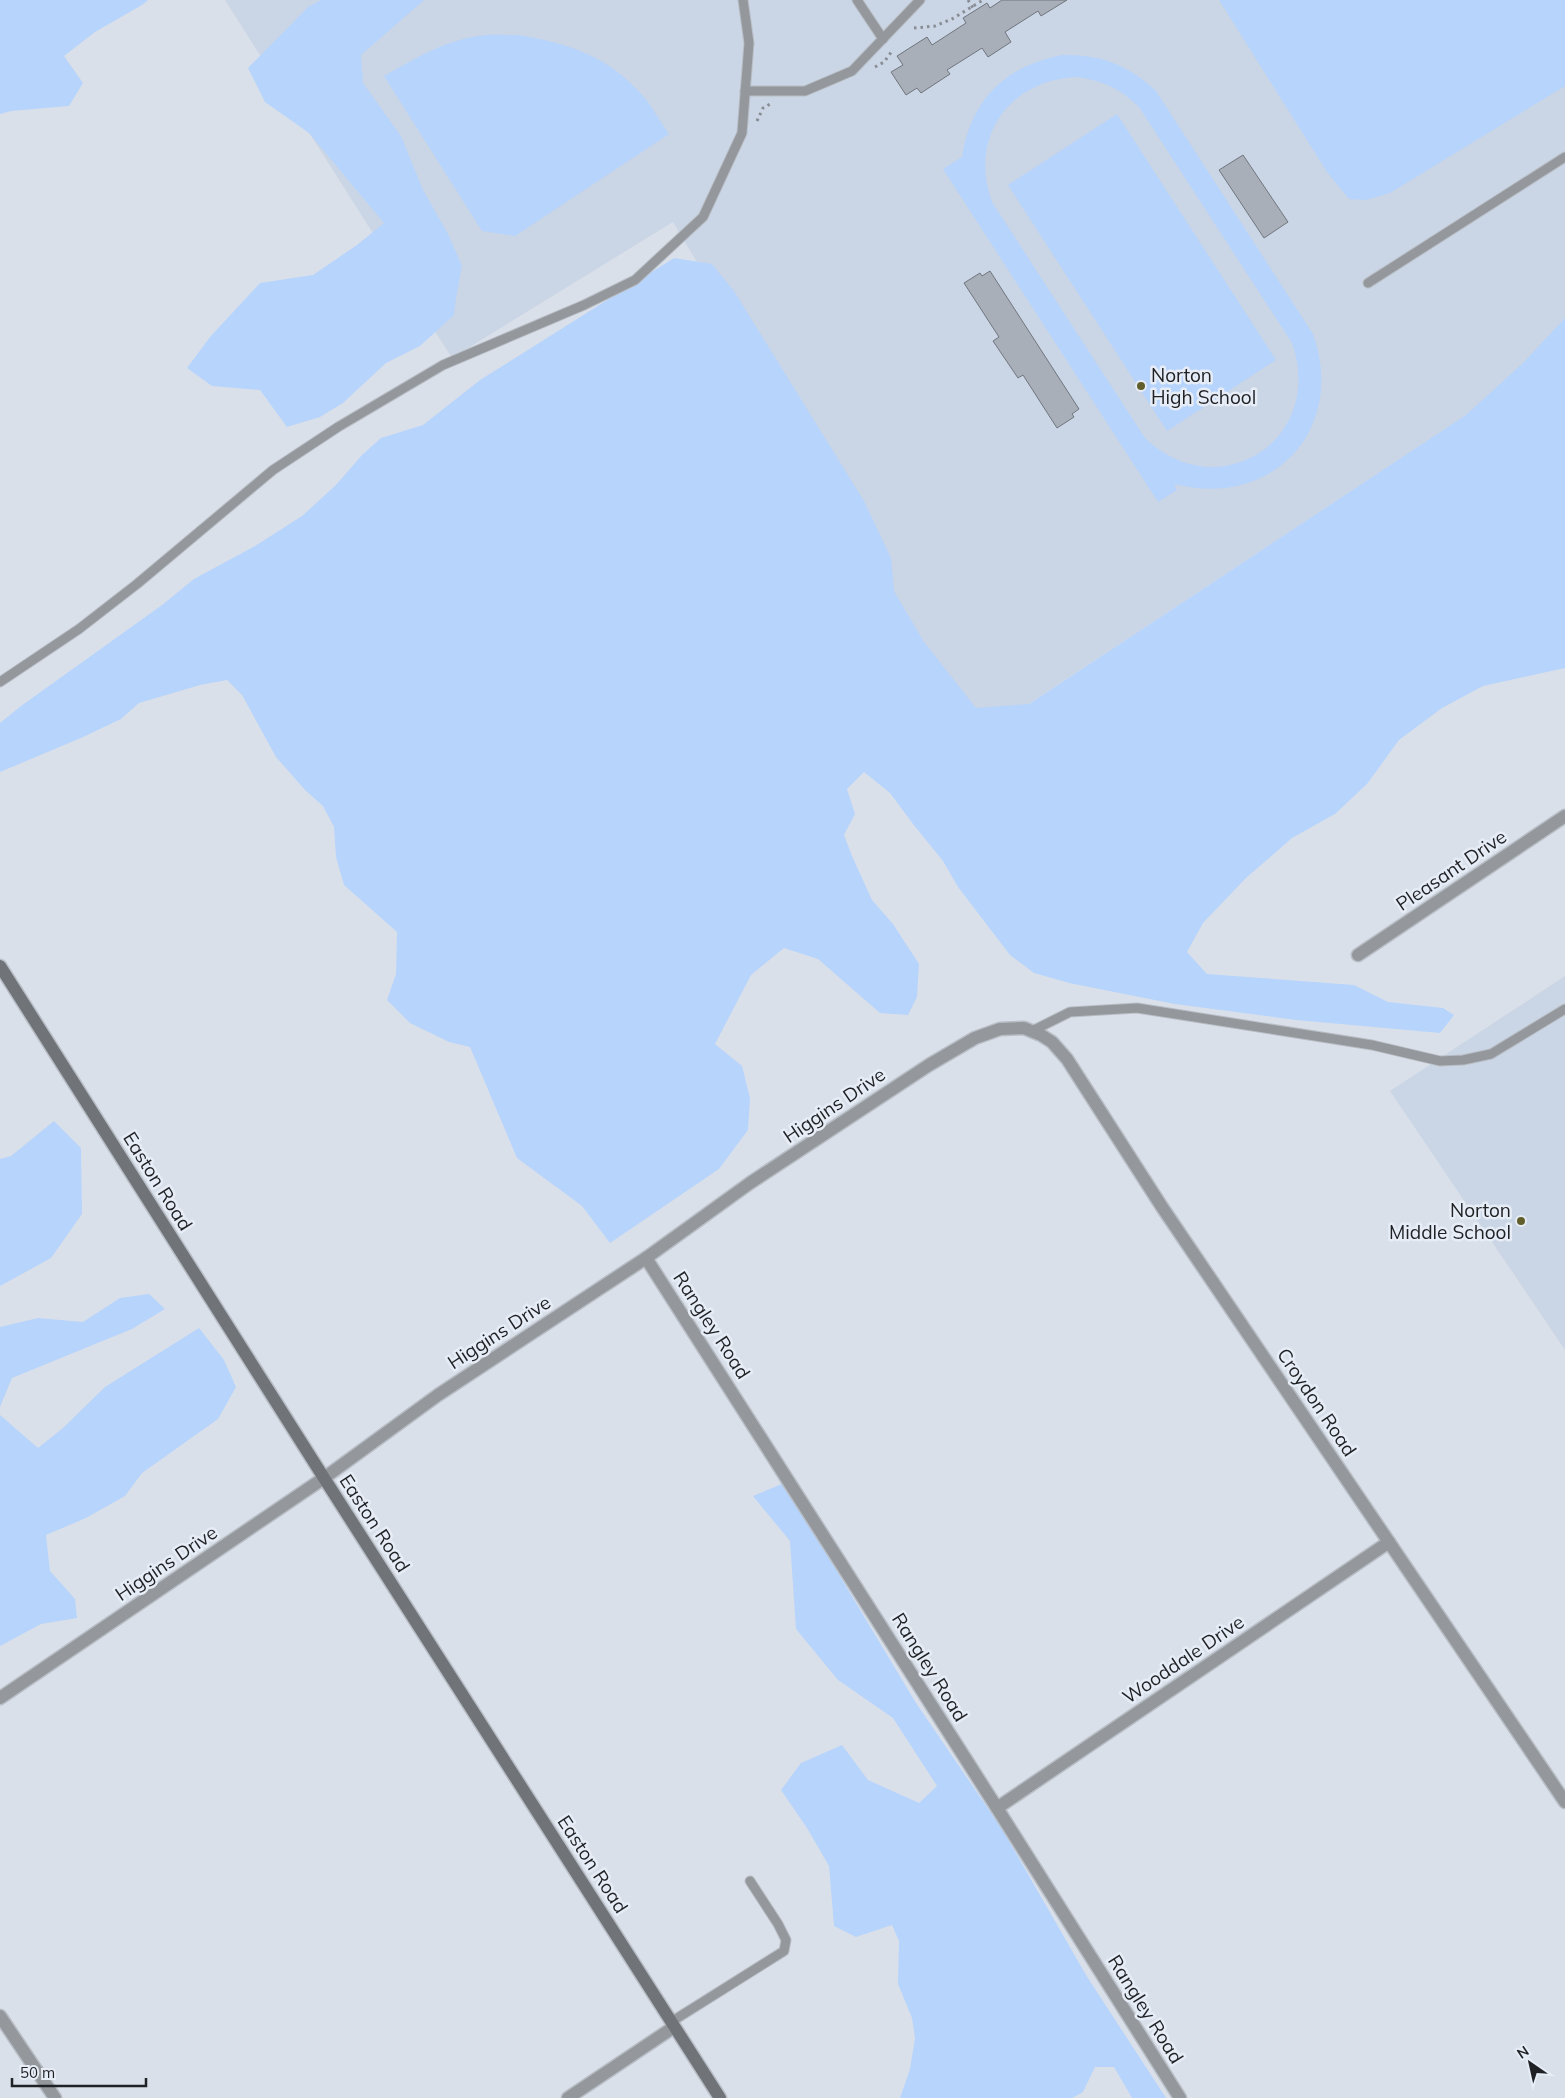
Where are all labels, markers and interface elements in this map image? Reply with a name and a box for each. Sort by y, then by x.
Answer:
place label: Norton High School [1151,363,1256,409]
marker: Norton High School [1135,380,1147,392]
street label: Pleasant Drive [1391,824,1511,916]
street label: Higgins Drive [778,1062,890,1148]
street label: Easton Road [118,1127,198,1235]
place label: Norton Middle School [1389,1198,1511,1244]
marker: Norton Middle School [1515,1215,1527,1227]
street label: Rangley Road [668,1267,756,1383]
street label: Higgins Drive [443,1290,555,1374]
street label: Croydon Road [1272,1343,1362,1461]
street label: Easton Road [334,1470,416,1576]
street label: Higgins Drive [110,1520,222,1606]
street label: Rangley Road [887,1608,973,1726]
street label: Wooddale Drive [1118,1609,1248,1709]
street label: Easton Road [552,1811,634,1917]
street label: Rangley Road [1103,1950,1189,2068]
north arrow [1505,2038,1555,2088]
text: N [1513,2042,1532,2063]
scale bar [12,2056,146,2088]
text: 50 m [20,2063,55,2082]

